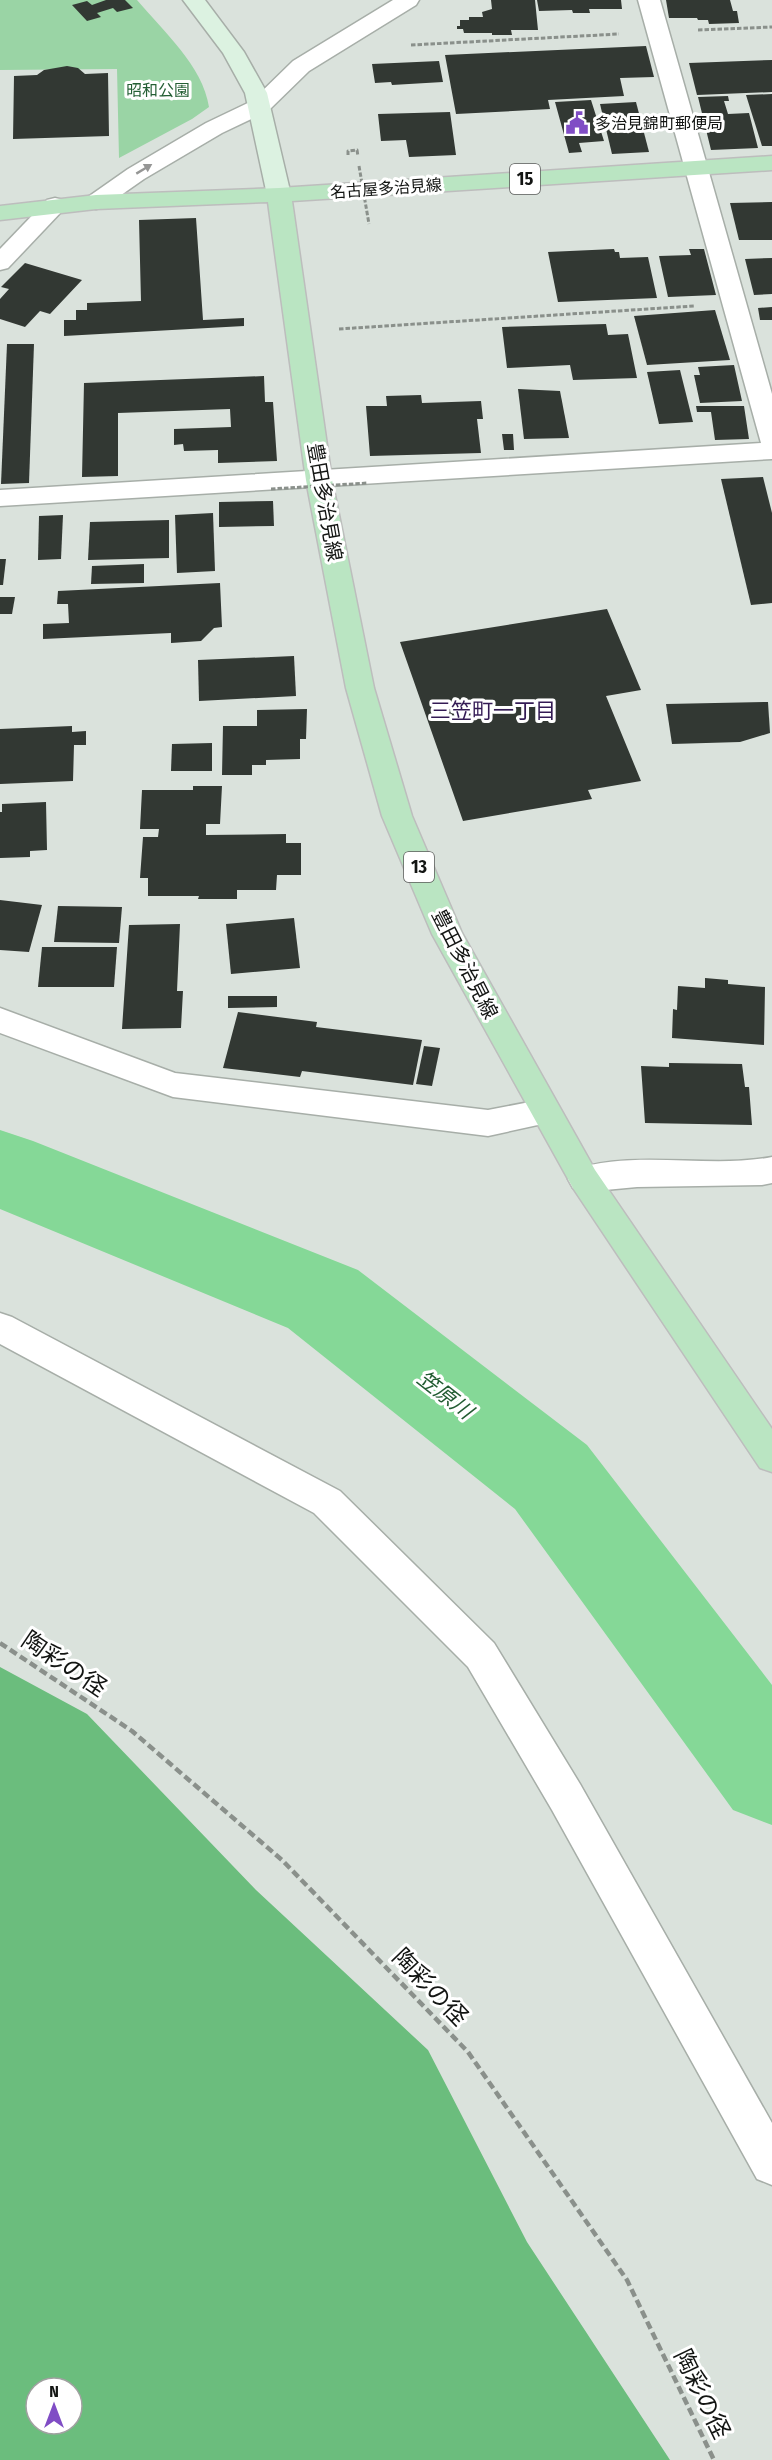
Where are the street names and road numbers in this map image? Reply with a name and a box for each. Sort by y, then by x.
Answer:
road number: 15 [510,164,540,194]
street label: 名古屋多治見線 [330,175,443,202]
street label: 豊田多治見線 [303,441,347,563]
road number: 13 [404,852,434,882]
street label: 豊田多治見線 [427,905,503,1023]
street label: 陶彩の径 [16,1626,112,1702]
street label: 陶彩の径 [387,1943,473,2031]
street label: 陶彩の径 [668,2345,736,2443]

